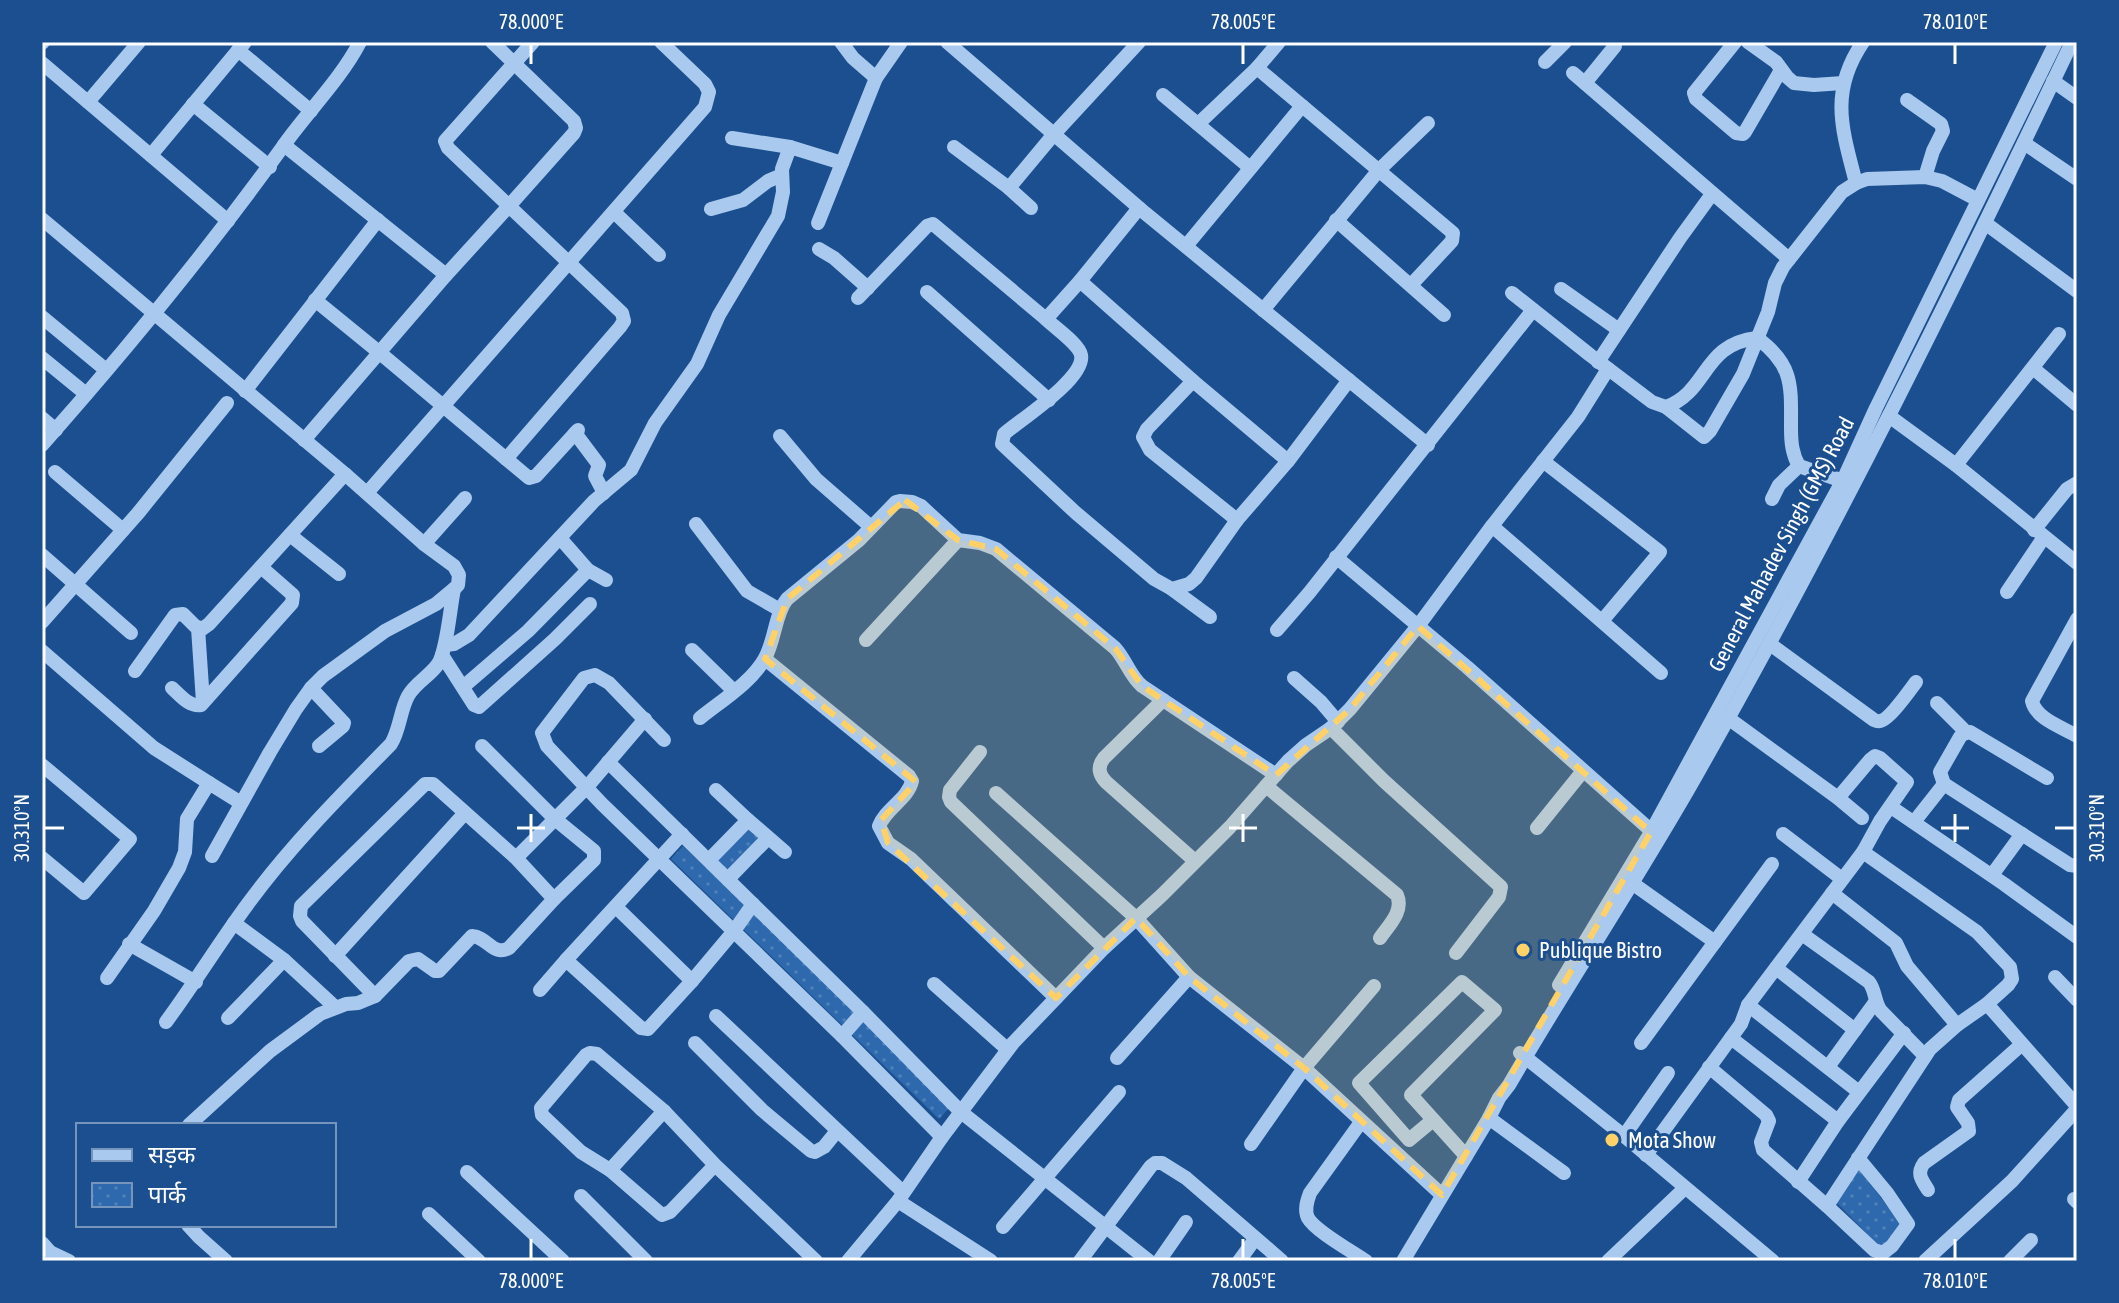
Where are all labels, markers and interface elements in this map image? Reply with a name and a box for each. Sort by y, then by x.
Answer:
text: 78.000°E [499,10,564,33]
text: 78.005°E [1211,10,1276,33]
text: 78.010°E [1923,10,1988,33]
street label: General Mahadev Singh (GMS) Road [1703,412,1859,676]
text: 30.310°N [10,794,33,862]
text: 30.310°N [2085,794,2108,862]
place label: Publique Bistro [1539,937,1662,963]
marker: Publique Bistro [1514,941,1532,959]
legend [76,1123,336,1227]
place label: Mota Show [1628,1127,1716,1153]
marker: Mota Show [1603,1131,1621,1149]
text: सड़क [148,1141,196,1168]
text: पार्क [148,1181,187,1208]
text: 78.000°E [499,1269,564,1292]
text: 78.005°E [1211,1269,1276,1292]
text: 78.010°E [1923,1269,1988,1292]

